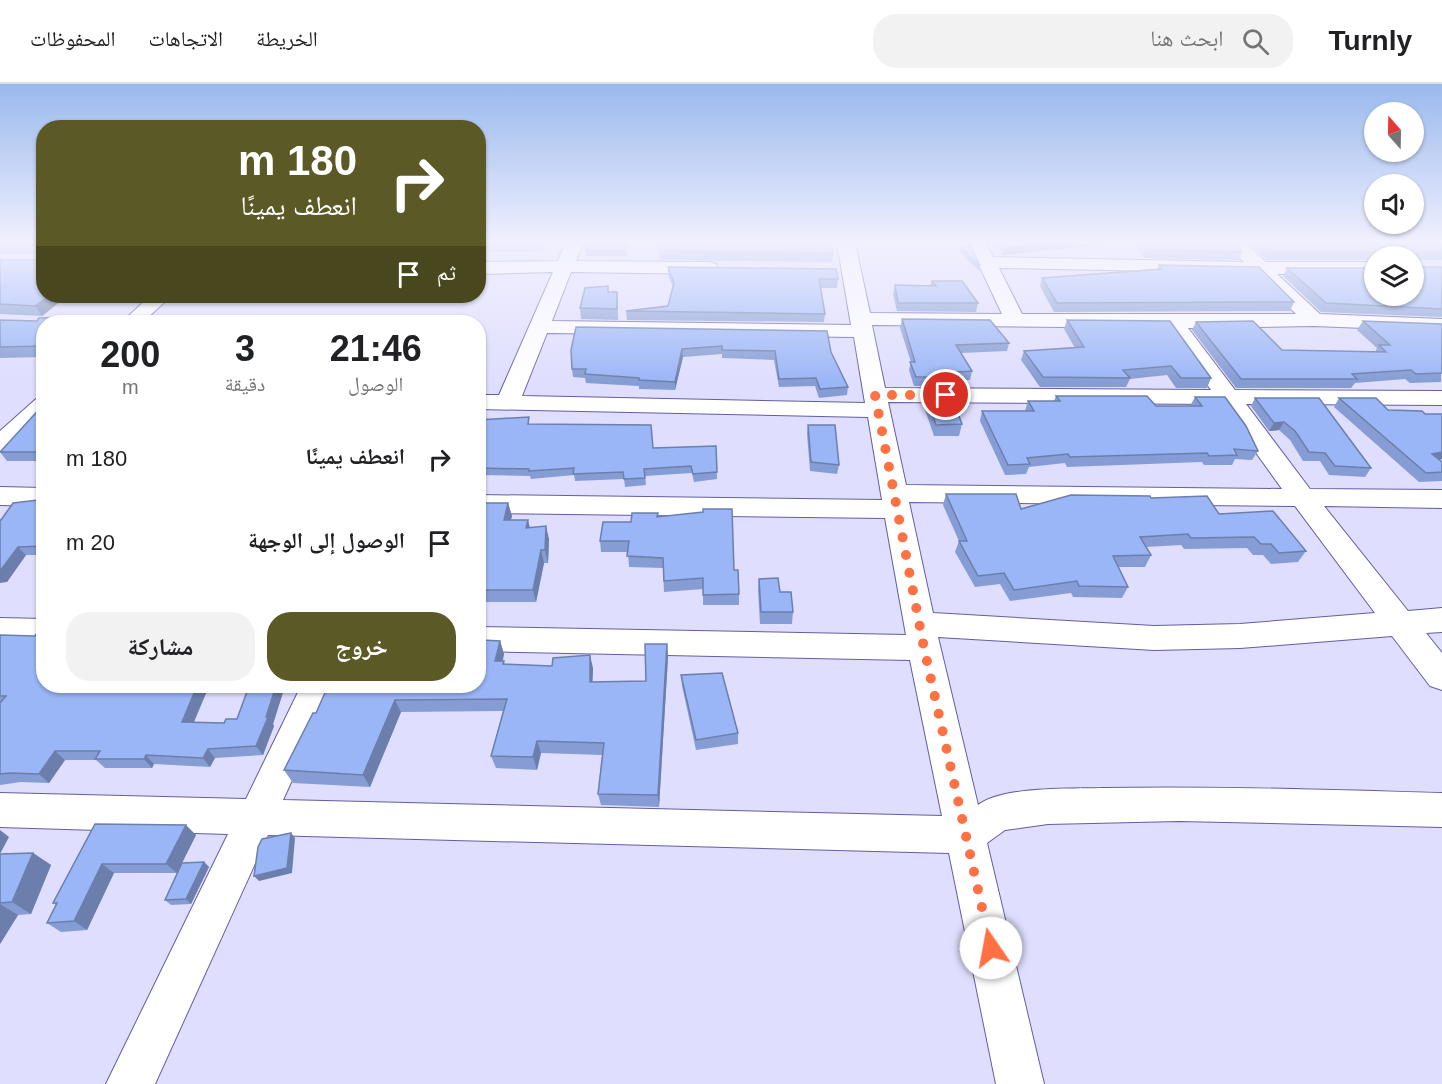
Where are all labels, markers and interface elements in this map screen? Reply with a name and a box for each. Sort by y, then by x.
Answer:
search box [873,14,1293,68]
icon: search [1239,25,1272,58]
text: Turnly [1329,25,1412,56]
text: ابحث هنا [1150,26,1224,51]
text: المحفوظات [30,27,115,50]
text: الاتجاهات [148,27,223,50]
text: الخريطة [256,27,318,50]
north arrow [1364,102,1424,162]
map controls [1364,102,1424,306]
text: 180 m [238,137,357,184]
icon: right [378,144,456,222]
button: sound [1364,174,1424,234]
text: انعطف يمينًا [241,191,357,221]
button: layers [1364,246,1424,306]
icon: arrive [392,258,425,291]
text: ثم [437,260,456,285]
text: 3 [235,328,255,369]
text: 21:46 [330,328,422,369]
text: 200 [100,334,160,375]
pin [920,369,971,420]
text: دقيقة [225,373,265,395]
text: الوصول [348,373,403,395]
text: m [122,376,139,398]
icon: arrive [929,378,962,411]
icon: right [423,443,456,476]
text: انعطف يمينًا [306,444,405,469]
text: 180 m [66,446,127,471]
icon: arrive [423,527,456,560]
text: الوصول إلى الوجهة [248,528,405,553]
text: 20 m [66,530,115,555]
button: مشاركة [66,612,255,681]
button: خروج [267,612,456,681]
position arrow [959,916,1023,980]

